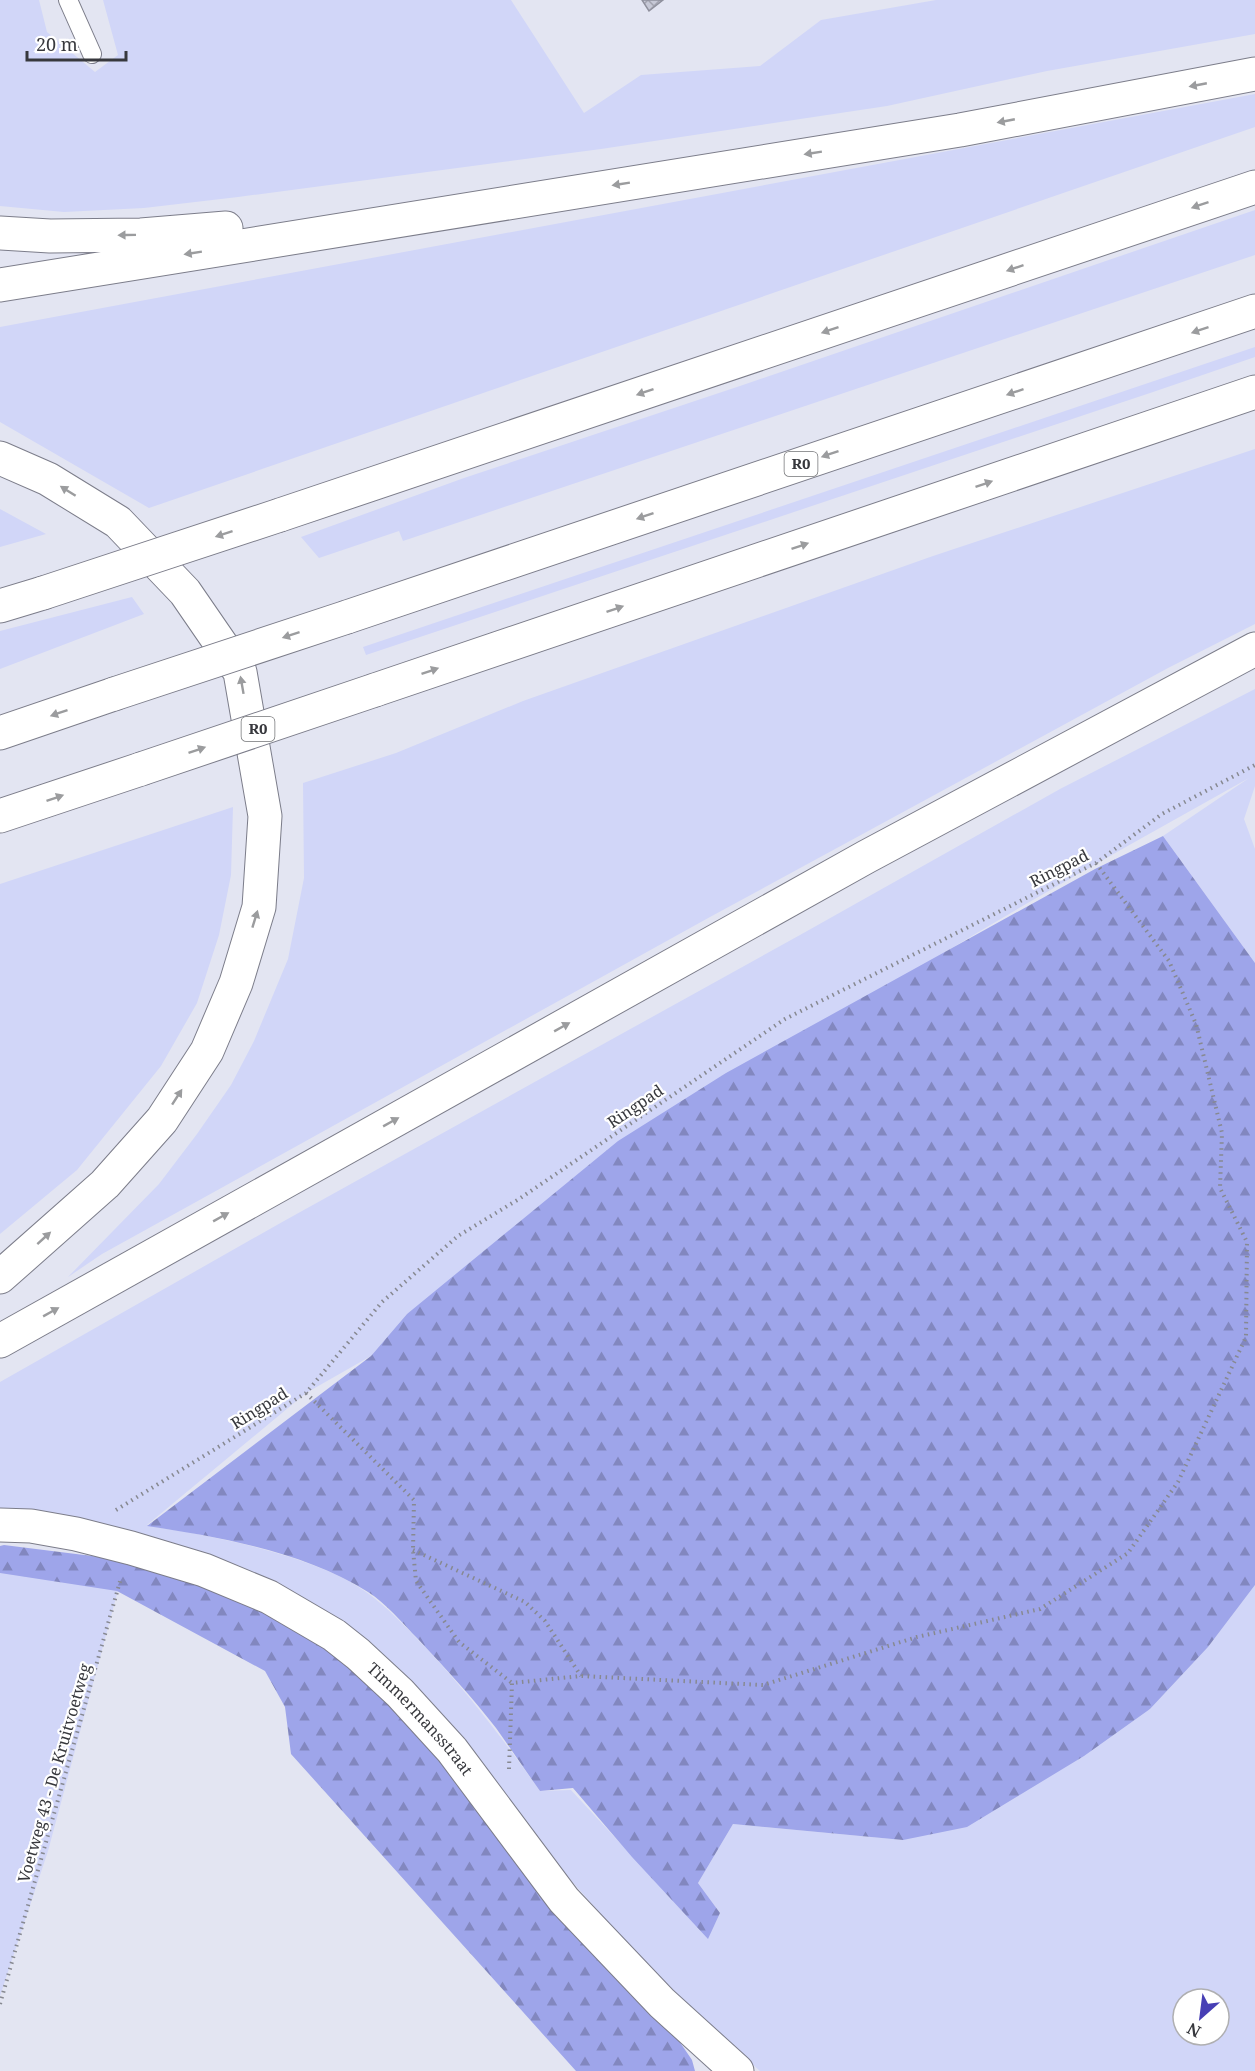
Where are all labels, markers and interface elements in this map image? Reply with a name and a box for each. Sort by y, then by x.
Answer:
scale bar [27,24,126,62]
text: 20 m [36,32,78,56]
one-way arrow [1188,81,1207,90]
one-way arrow [996,117,1015,126]
one-way arrow [804,149,823,158]
one-way arrow [611,179,630,188]
one-way arrow [1191,201,1209,211]
one-way arrow [118,230,137,240]
one-way arrow [183,249,202,258]
one-way arrow [1006,263,1024,273]
one-way arrow [821,325,839,335]
one-way arrow [1191,325,1209,335]
one-way arrow [636,388,654,397]
one-way arrow [1006,388,1024,397]
one-way arrow [821,450,839,459]
road number: R0 [784,452,818,476]
one-way arrow [975,478,993,488]
one-way arrow [60,486,76,497]
one-way arrow [636,512,654,522]
one-way arrow [215,529,233,539]
one-way arrow [791,541,809,551]
one-way arrow [606,603,624,613]
one-way arrow [282,631,300,641]
one-way arrow [421,666,439,675]
one-way arrow [237,675,246,694]
one-way arrow [50,709,68,718]
road number: R0 [242,717,274,741]
one-way arrow [188,745,206,754]
one-way arrow [46,792,64,802]
street label: Ringpad [1026,844,1092,892]
one-way arrow [251,910,260,928]
one-way arrow [554,1022,571,1032]
street label: Ringpad [603,1079,667,1133]
one-way arrow [171,1089,182,1105]
one-way arrow [383,1117,400,1127]
one-way arrow [213,1212,230,1222]
one-way arrow [36,1232,51,1245]
one-way arrow [43,1307,60,1317]
street label: Ringpad [226,1382,292,1434]
street label: Timmermansstraat [363,1657,478,1780]
street label: Voetweg 43 - De Kruitvoetweg [12,1660,96,1885]
north arrow [1171,1987,1231,2047]
text: N [1183,2017,1205,2043]

